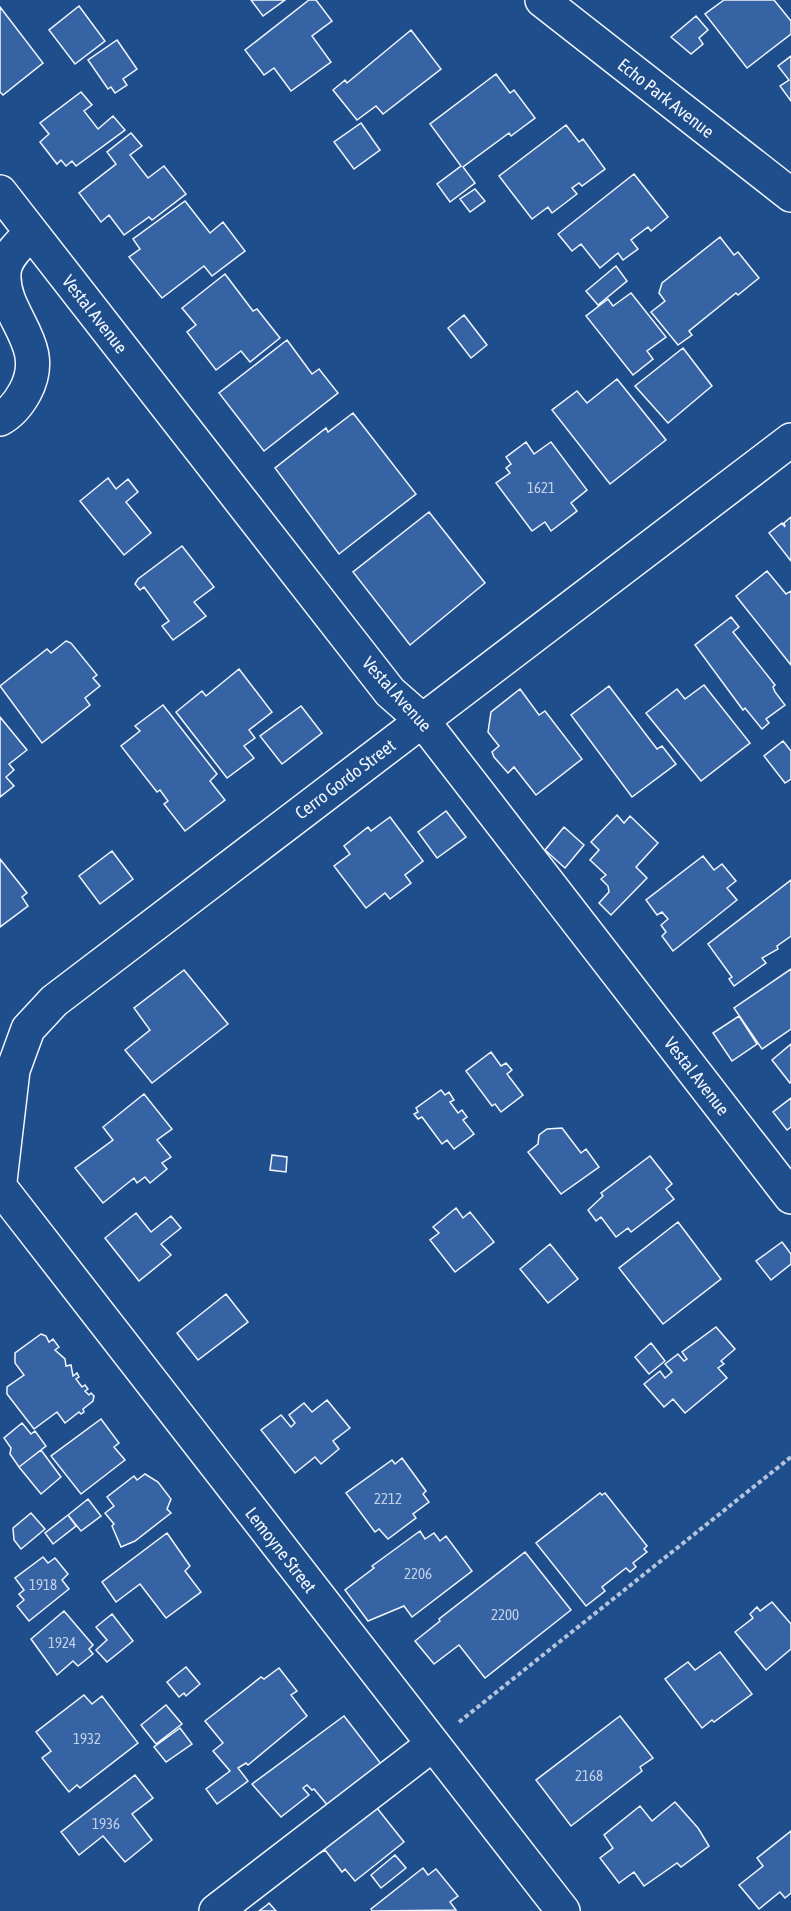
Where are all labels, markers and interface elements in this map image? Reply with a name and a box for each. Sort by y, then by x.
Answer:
street label: Echo Park Avenue [614,54,718,142]
street label: Vestal Avenue [58,271,132,357]
house number: 1621 [527,479,555,496]
street label: Vestal Avenue [358,652,436,736]
street label: Cerro Gordo Street [291,734,399,824]
street label: Vestal Avenue [660,1033,734,1119]
house number: 2212 [374,1490,402,1507]
street label: Lemoyne Street [241,1503,321,1597]
house number: 2206 [404,1565,432,1582]
house number: 1918 [29,1576,57,1593]
house number: 2200 [491,1606,519,1623]
house number: 1924 [48,1634,76,1651]
house number: 1932 [73,1730,101,1747]
house number: 2168 [575,1767,603,1784]
house number: 1936 [92,1815,120,1832]

